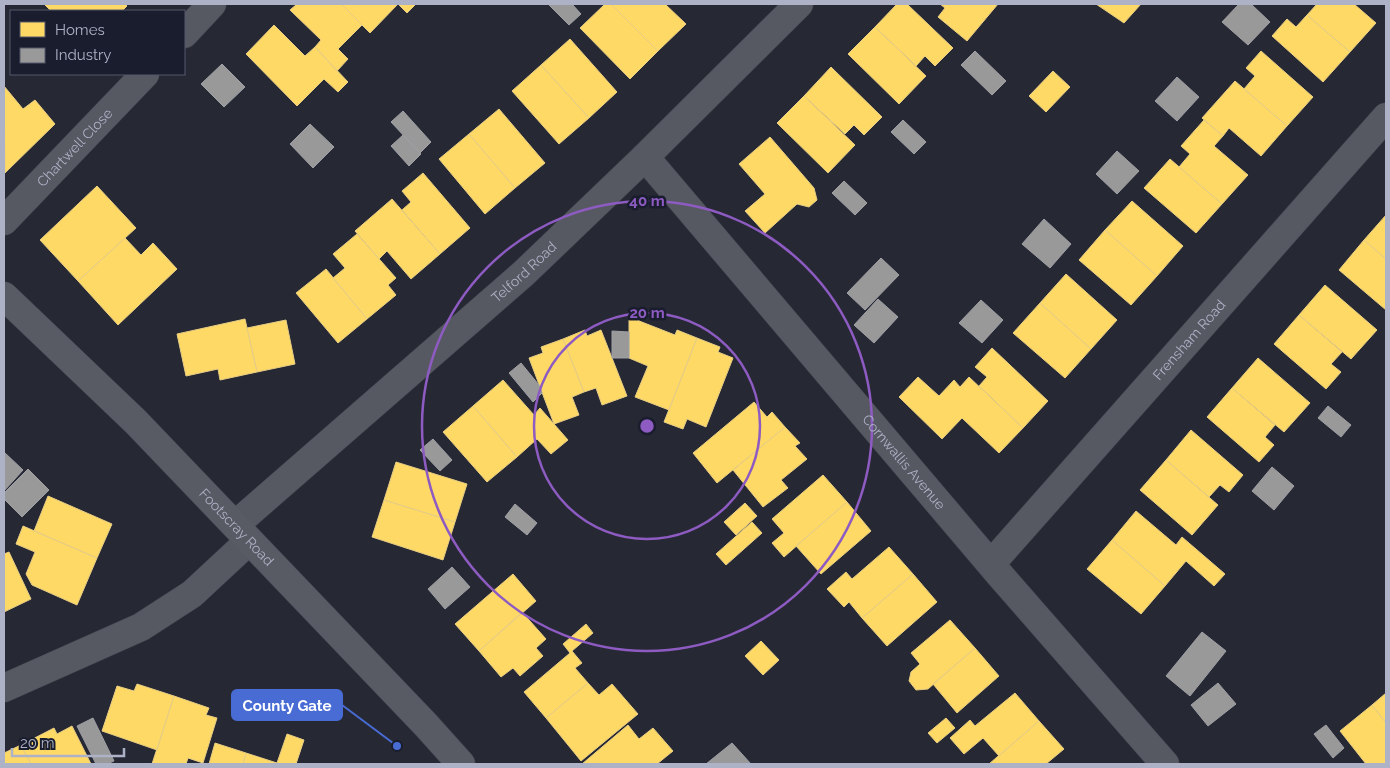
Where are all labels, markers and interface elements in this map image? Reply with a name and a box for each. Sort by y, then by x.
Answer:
legend [10,10,185,75]
text: Homes [55,21,105,39]
text: Industry [55,46,111,64]
street label: Chartwell Close [34,105,116,190]
text: 40 m [629,192,665,210]
street label: Telford Road [488,238,560,306]
street label: Frensham Road [1149,297,1229,383]
text: 20 m [629,304,665,322]
street label: Cornwallis Avenue [859,411,949,513]
centre of rings [638,417,656,435]
street label: Footscray Road [196,485,277,569]
callout: County Gate [232,690,342,720]
text: County Gate [243,697,331,715]
scale bar [12,726,125,758]
text: 20 m [20,734,55,752]

